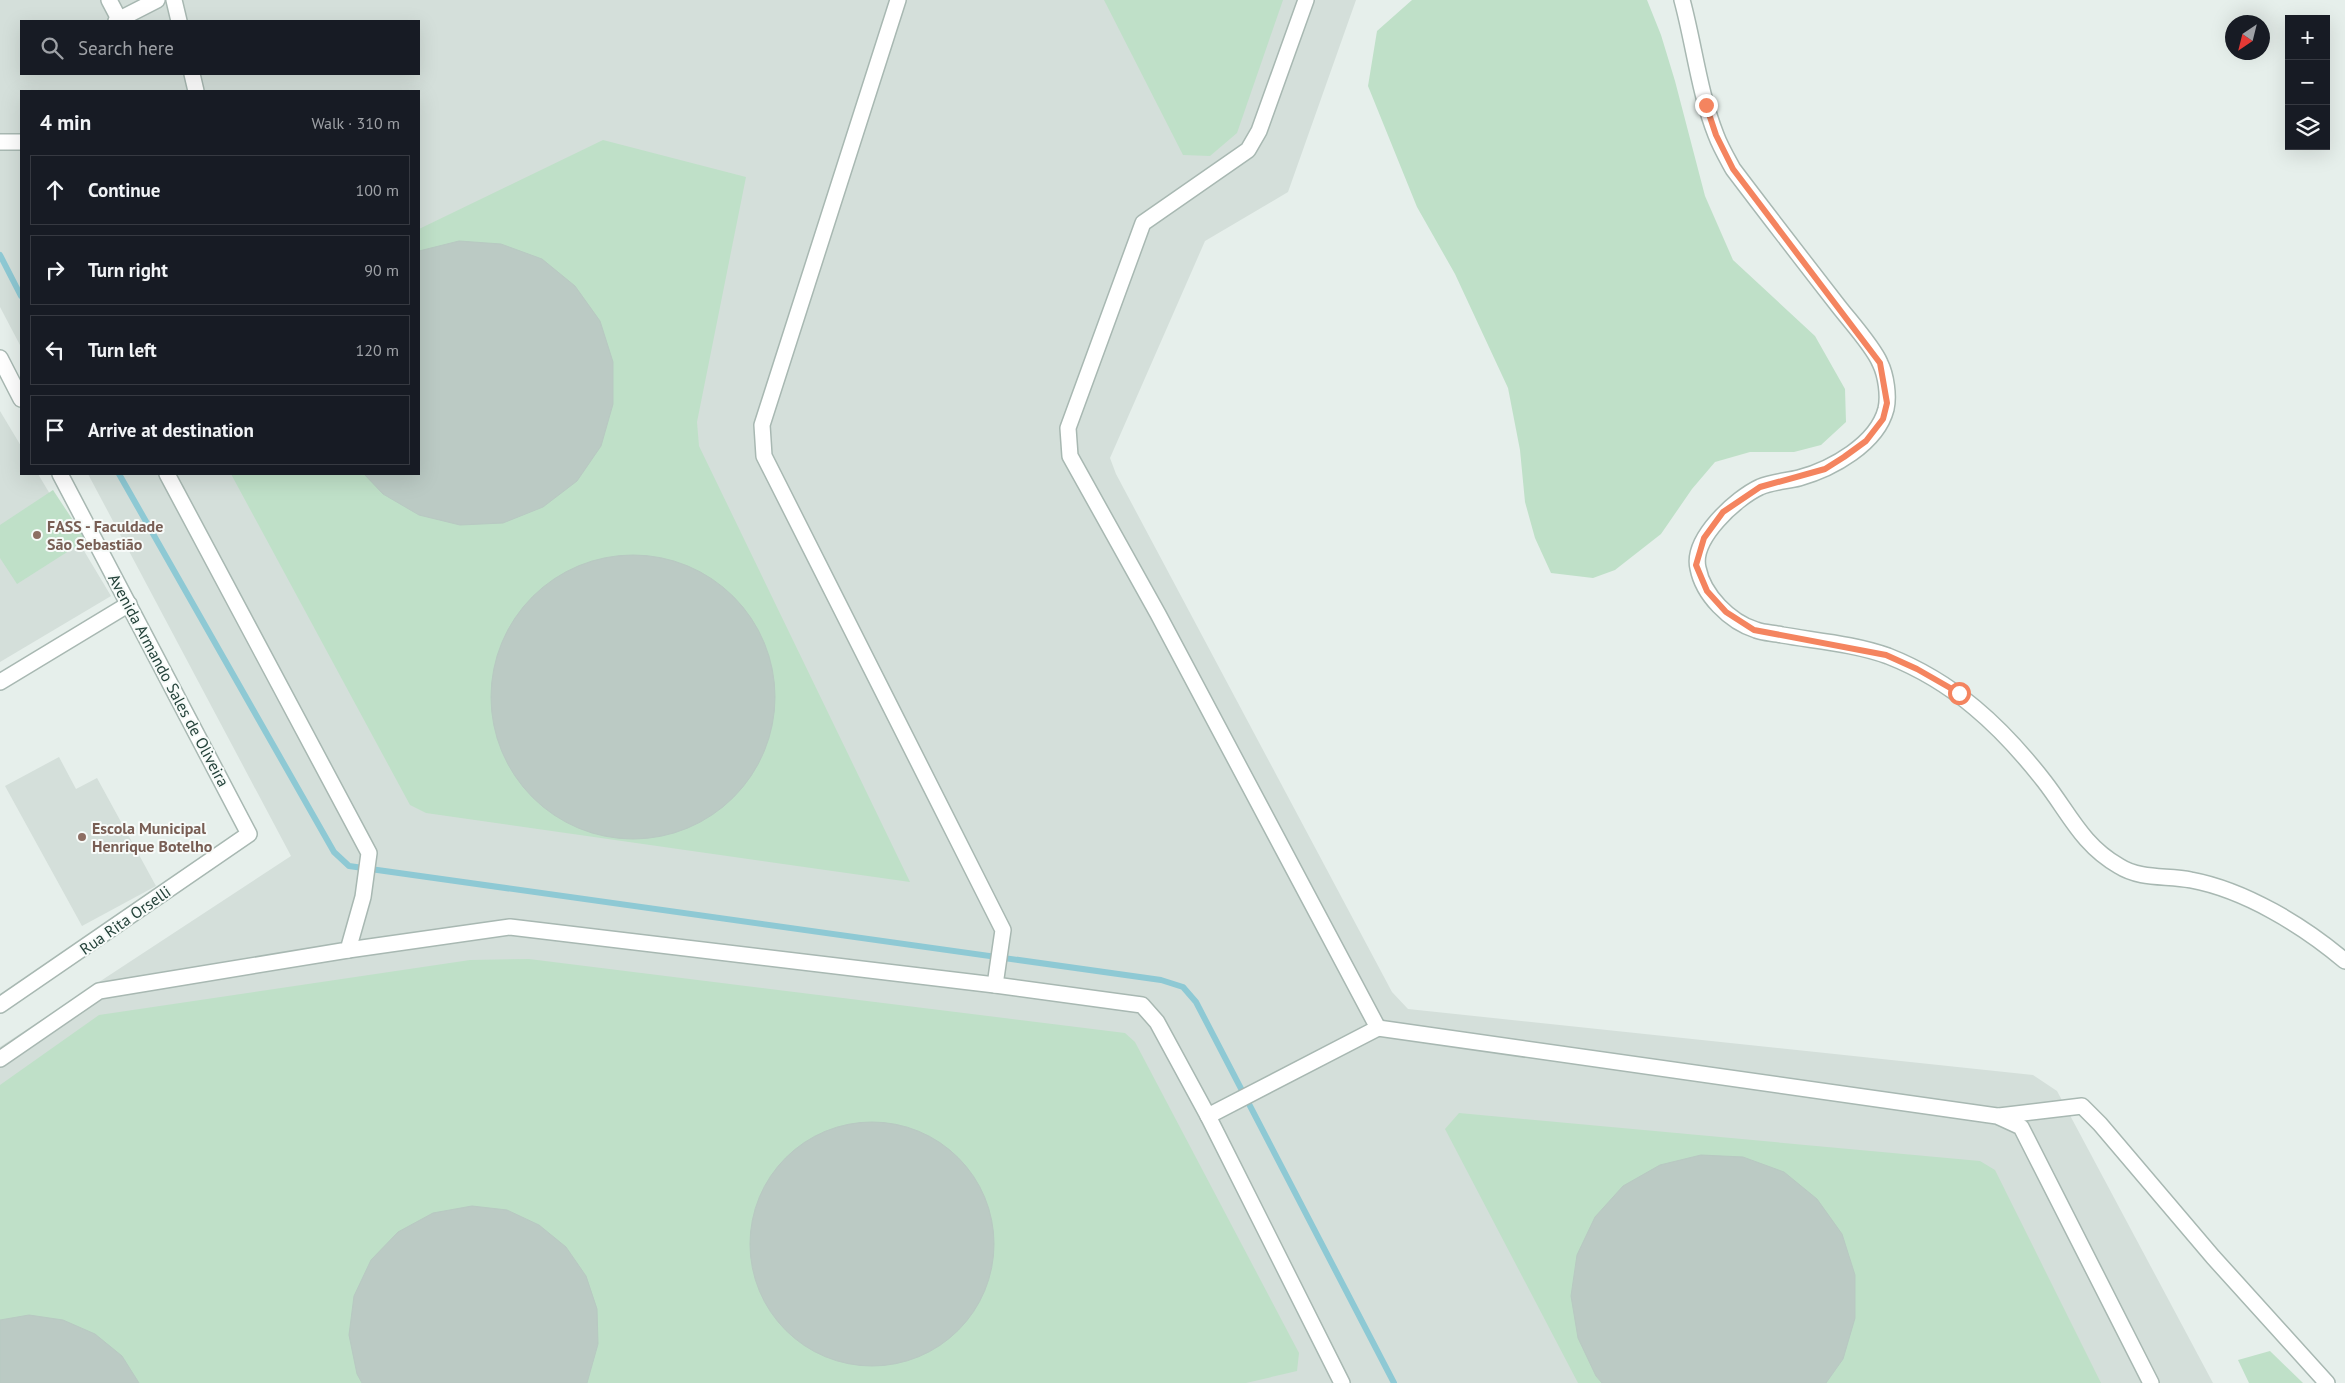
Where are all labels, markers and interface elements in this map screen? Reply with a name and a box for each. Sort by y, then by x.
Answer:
north arrow [2225,15,2270,60]
map controls [2285,15,2330,150]
button: + [2285,15,2330,60]
search box [20,20,420,75]
icon: search [38,34,66,62]
text: Search here [78,36,174,60]
button: − [2285,60,2330,105]
route end [1695,94,1718,117]
button: layers [2285,105,2330,150]
text: 4 min [40,109,91,136]
text: Walk · 310 m [311,113,400,133]
icon: ahead [41,176,69,204]
text: Continue [88,178,160,202]
text: 100 m [356,180,399,200]
icon: right [41,256,69,284]
text: Turn right [88,258,168,282]
text: 90 m [364,260,399,280]
icon: left [41,336,69,364]
text: Turn left [88,338,157,362]
text: 120 m [356,340,399,360]
icon: arrive [41,416,69,444]
text: Arrive at destination [88,418,254,442]
place label: FASS - Faculdade São Sebastião [47,516,163,554]
marker: FASS - Faculdade São Sebastião [31,529,43,541]
street label: Avenida Armando Sales de Oliveira [104,570,234,790]
route start [1948,682,1971,705]
place label: Escola Municipal Henrique Botelho [92,818,213,856]
marker: Escola Municipal Henrique Botelho [76,831,88,843]
street label: Rua Rita Orselli [76,881,174,959]

